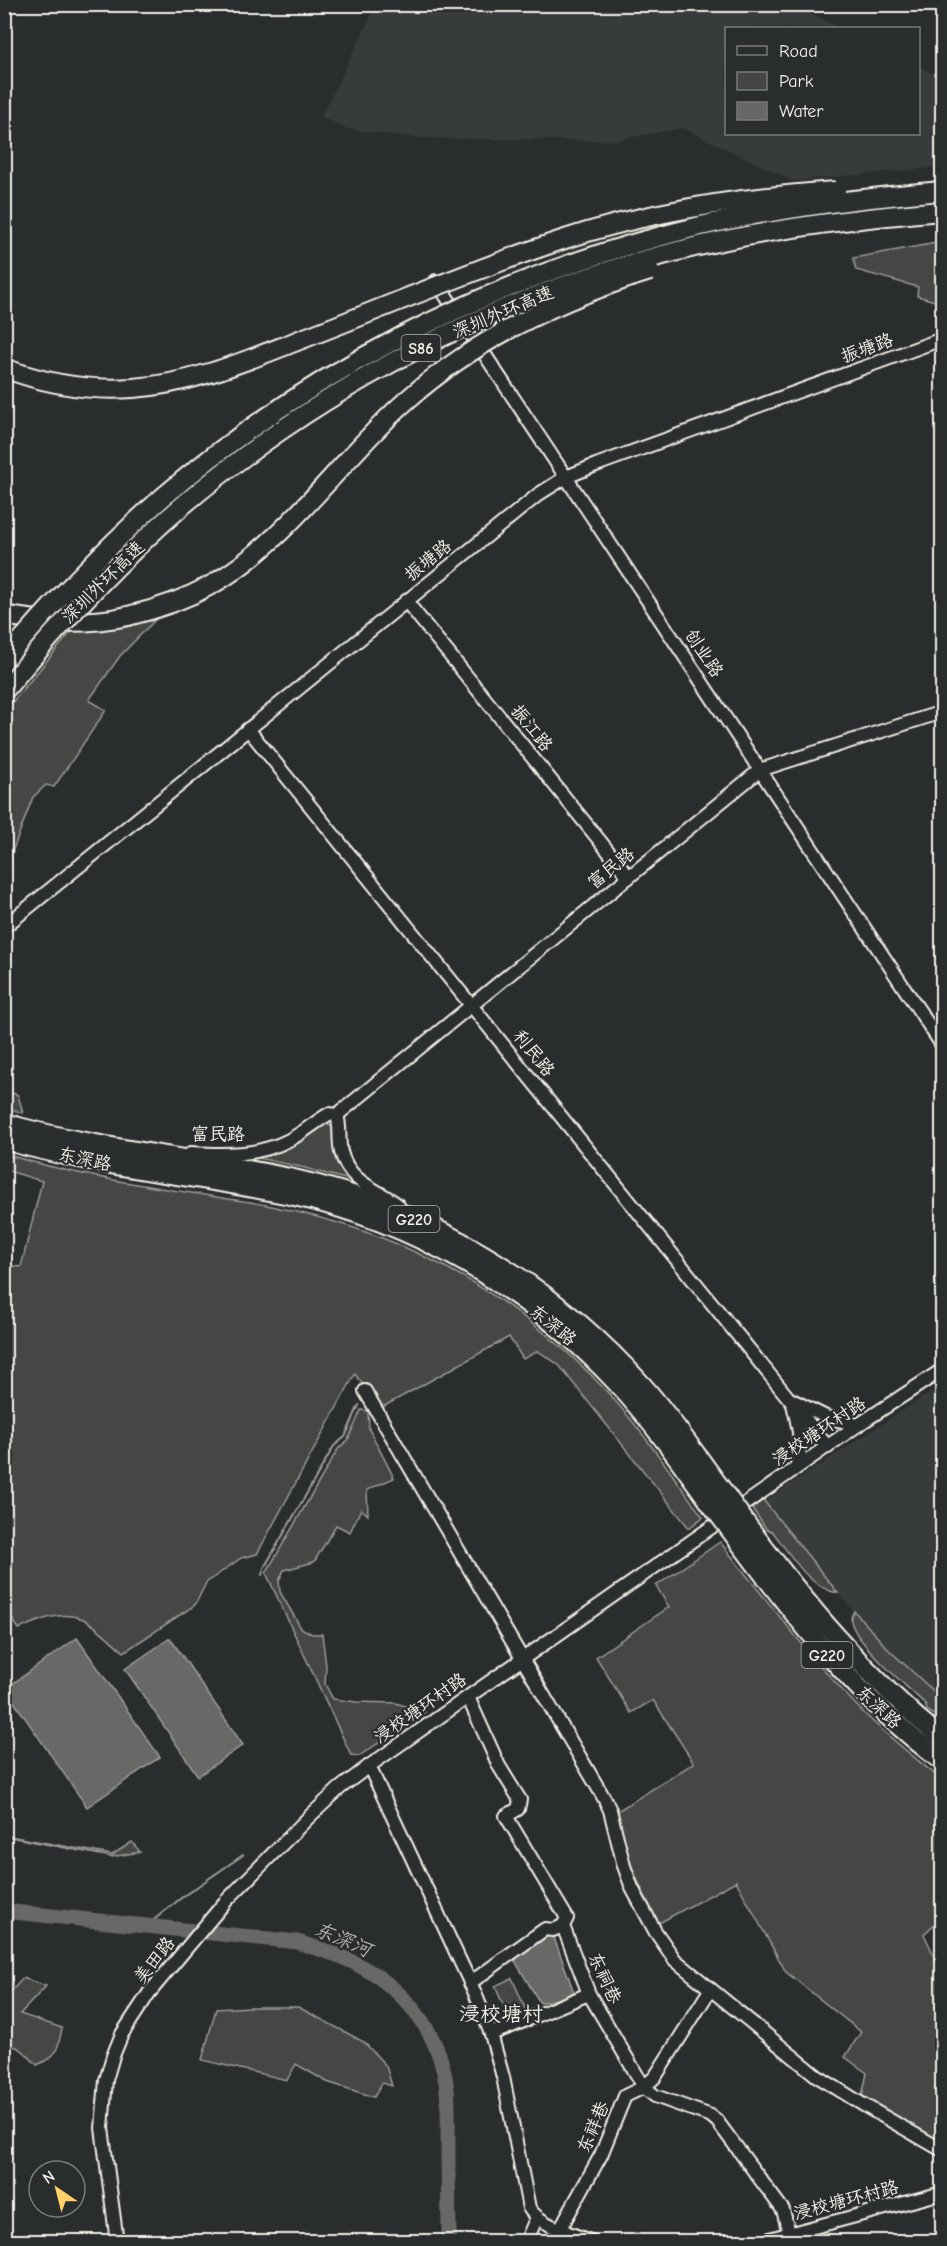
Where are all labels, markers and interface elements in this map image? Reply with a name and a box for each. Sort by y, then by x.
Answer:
legend [725,27,920,135]
text: Road [779,41,818,62]
text: Park [779,71,814,92]
text: Water [779,101,824,122]
street label: 深圳外环高速 [449,282,557,343]
street label: 振塘路 [838,329,896,368]
road number: S86 [402,335,440,361]
street label: 振塘路 [401,535,456,586]
street label: 深圳外环高速 [58,537,149,628]
street label: 创业路 [680,625,727,682]
street label: 振江路 [506,701,557,756]
street label: 富民路 [584,843,639,894]
street label: 利民路 [508,1026,559,1081]
street label: 富民路 [191,1124,245,1145]
street label: 东深路 [56,1144,113,1175]
road number: G220 [388,1206,440,1232]
street label: 东深路 [525,1300,580,1351]
street label: 浸校塘环村路 [769,1393,870,1470]
road number: G220 [802,1642,852,1668]
street label: 浸校塘环村路 [370,1669,471,1748]
street label: 东深路 [852,1681,906,1733]
water label: 东深河 [311,1917,378,1963]
street label: 美田路 [129,1933,180,1988]
street label: 东祠巷 [584,1949,625,2007]
district label: 浸校塘村 [459,2002,543,2026]
street label: 东祥巷 [573,2098,614,2156]
north arrow [27,2159,87,2219]
text: N [40,2167,58,2188]
street label: 浸校塘环村路 [791,2176,901,2225]

